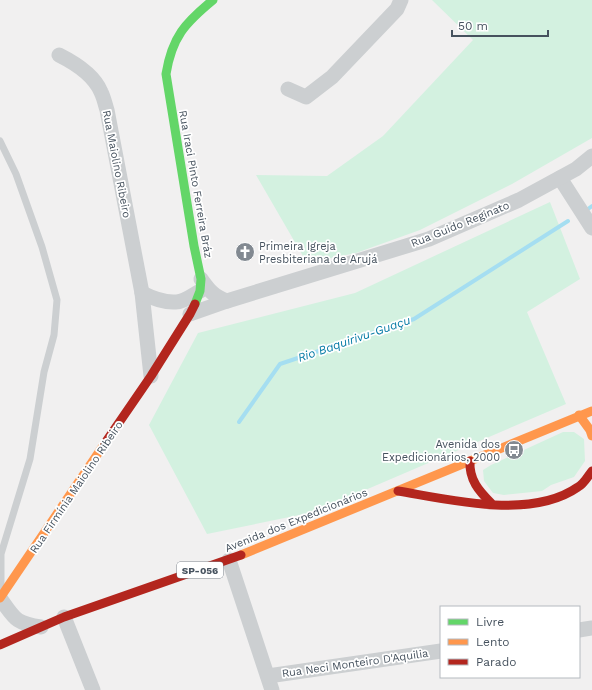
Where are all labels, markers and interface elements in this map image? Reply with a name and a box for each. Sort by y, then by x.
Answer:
scale bar [452,12,548,38]
text: 50 m [458,19,488,33]
street label: Rua Maiolino Ribeiro [100,109,133,219]
street label: Rua Iraci Pinto Ferreira Bráz [176,109,215,259]
street label: Rua Guido Reginato [409,199,511,250]
place label: Primeira Igreja Presbiteriana de Arujá [259,240,377,266]
church icon: Primeira Igreja Presbiteriana de Arujá [234,241,256,263]
water label: Rio Baquirivu-Guaçu [296,313,412,365]
street label: Rua Firmínia Maiolino Ribeiro [27,419,126,556]
place label: Avenida dos Expedicionários, 2000 [382,438,500,464]
bus stop icon: Avenida dos Expedicionários, 2000 [503,439,525,461]
street label: Avenida dos Expedicionários [223,486,370,555]
road number: SP-056 [177,562,223,578]
legend [440,606,580,678]
text: Livre [476,615,504,629]
text: Lento [476,635,510,649]
street label: Rua Neci Monteiro D'Aquilia [281,647,429,680]
text: Parado [476,655,516,669]

